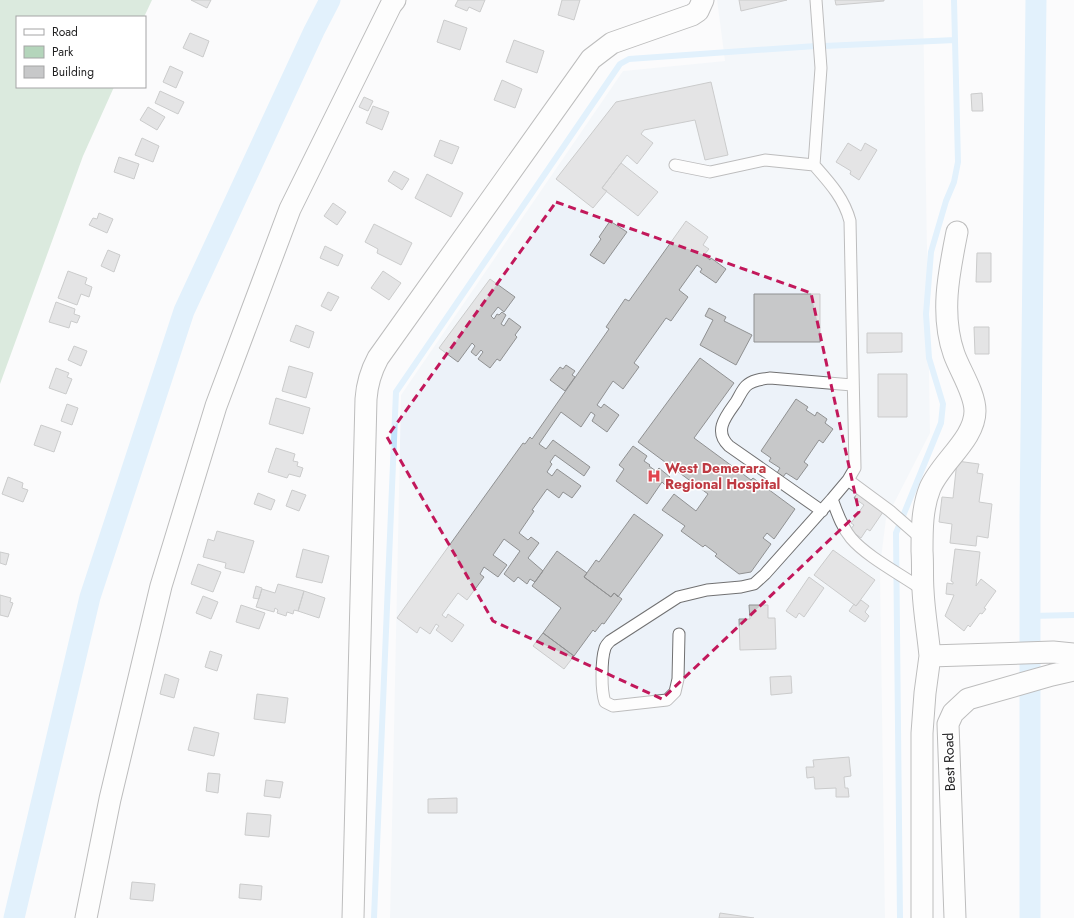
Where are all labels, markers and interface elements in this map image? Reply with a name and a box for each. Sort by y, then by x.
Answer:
legend [16,16,146,88]
text: Road [52,23,78,41]
text: Park [52,43,74,61]
text: Building [52,63,94,81]
place label: West Demerara Regional Hospital [665,458,780,494]
hospital icon: West Demerara Regional Hospital [646,468,662,484]
street label: Best Road [938,732,960,792]

